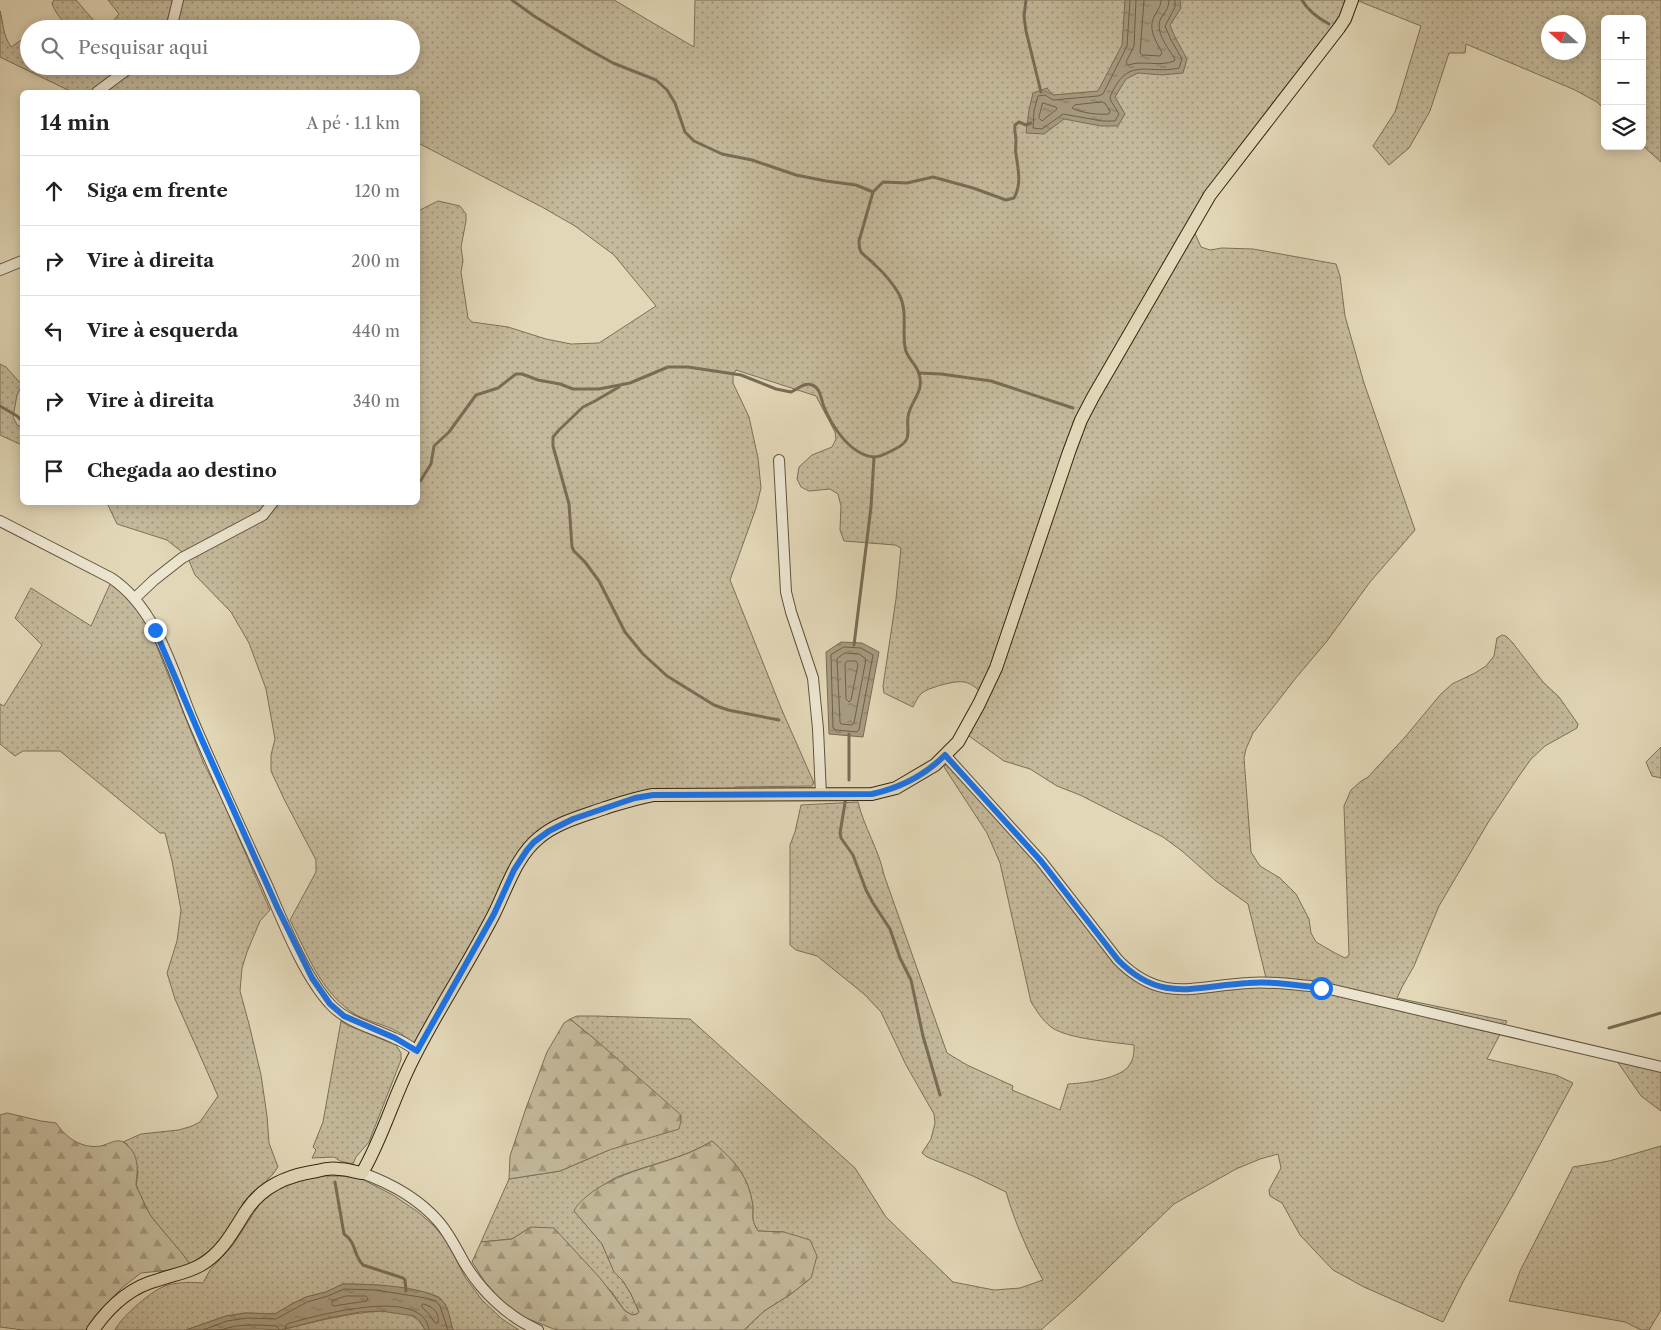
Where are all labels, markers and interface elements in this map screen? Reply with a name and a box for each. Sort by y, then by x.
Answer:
north arrow [1541,15,1586,60]
map controls [1601,15,1646,150]
button: + [1601,15,1646,60]
search box [20,20,420,75]
icon: search [38,34,66,62]
text: Pesquisar aqui [78,36,208,59]
button: − [1601,60,1646,105]
button: layers [1601,105,1646,150]
text: 14 min [40,110,110,135]
text: A pé · 1.1 km [307,113,400,133]
icon: ahead [40,177,68,205]
text: Siga em frente [87,179,228,202]
text: 120 m [355,181,400,201]
icon: right [40,247,68,275]
text: Vire à direita [87,249,214,272]
text: 200 m [351,251,400,271]
icon: left [40,317,68,345]
text: Vire à esquerda [87,319,238,342]
text: 440 m [352,321,400,341]
icon: right [40,387,68,415]
text: Vire à direita [87,389,214,412]
text: 340 m [353,391,400,411]
icon: arrive [40,457,68,485]
text: Chegada ao destino [87,459,277,482]
route end [144,619,167,642]
route start [1310,977,1333,1000]

